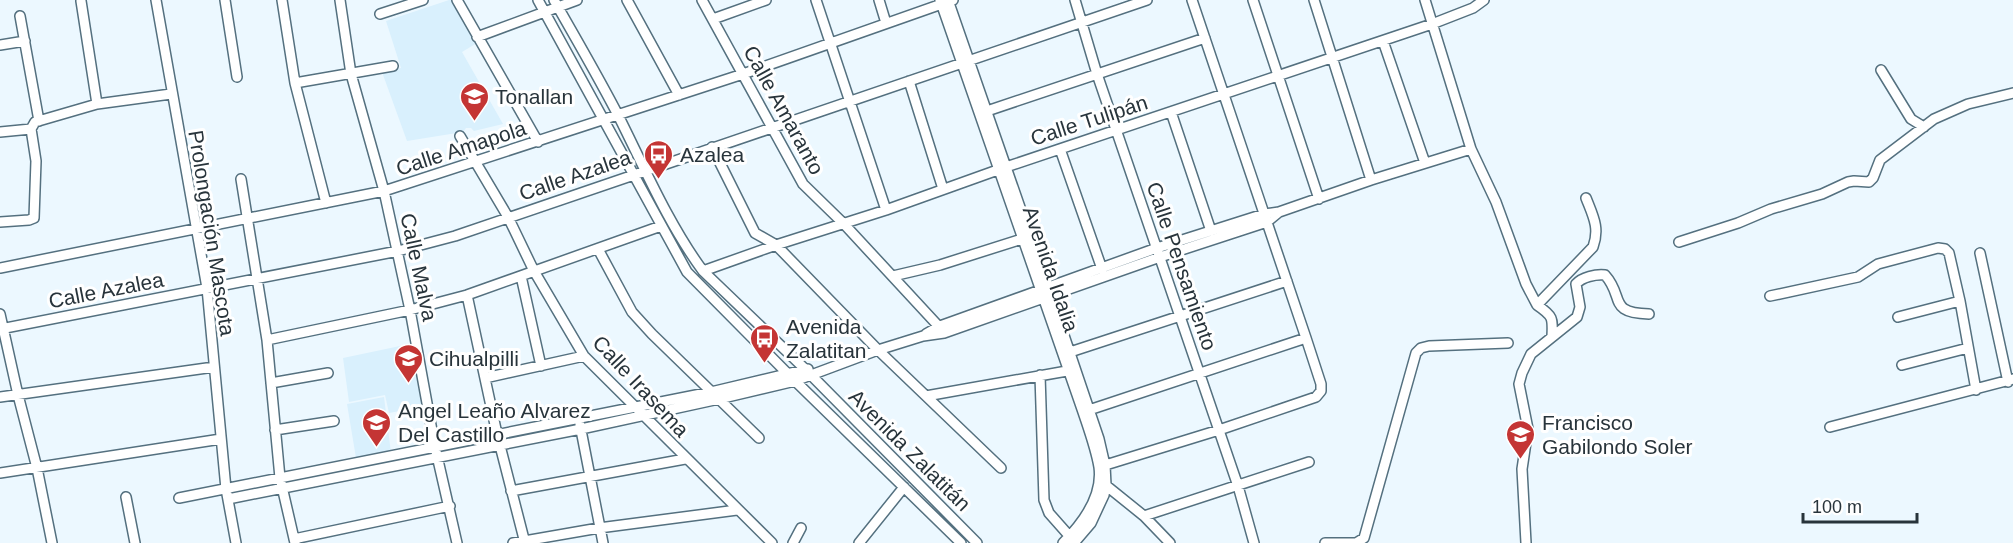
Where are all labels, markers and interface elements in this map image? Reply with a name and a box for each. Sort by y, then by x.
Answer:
street label: Calle Amaranto [739,42,829,178]
school or university icon: Tonallan [458,80,490,122]
place label: Tonallan [495,85,573,108]
street label: Calle Tulipán [1028,90,1150,150]
street label: Calle Amapola [393,116,529,180]
street label: Prolongación Mascota [184,129,240,338]
bus stop icon: Azalea [643,138,675,180]
place label: Azalea [680,143,745,166]
street label: Calle Azalea [516,145,634,205]
street label: Calle Pensamiento [1142,179,1222,353]
street label: Avenida Idalia [1019,203,1083,335]
street label: Calle Malva [396,211,442,323]
street label: Calle Azalea [47,268,166,312]
place label: Avenida Zalatitan [786,315,867,362]
bus stop icon: Avenida Zalatitan [749,322,781,364]
street label: Calle Irasema [588,331,694,441]
school or university icon: Cihualpilli [392,342,424,384]
place label: Cihualpilli [429,347,519,370]
street label: Avenida Zalatitán [845,385,975,515]
place label: Angel Leaño Alvarez Del Castillo [398,399,591,446]
school or university icon: Angel Leaño Alvarez Del Castillo [361,406,393,448]
place label: Francisco Gabilondo Soler [1542,411,1693,458]
school or university icon: Francisco Gabilondo Soler [1505,418,1537,460]
scale bar [1803,486,1917,524]
text: 100 m [1812,497,1862,517]

